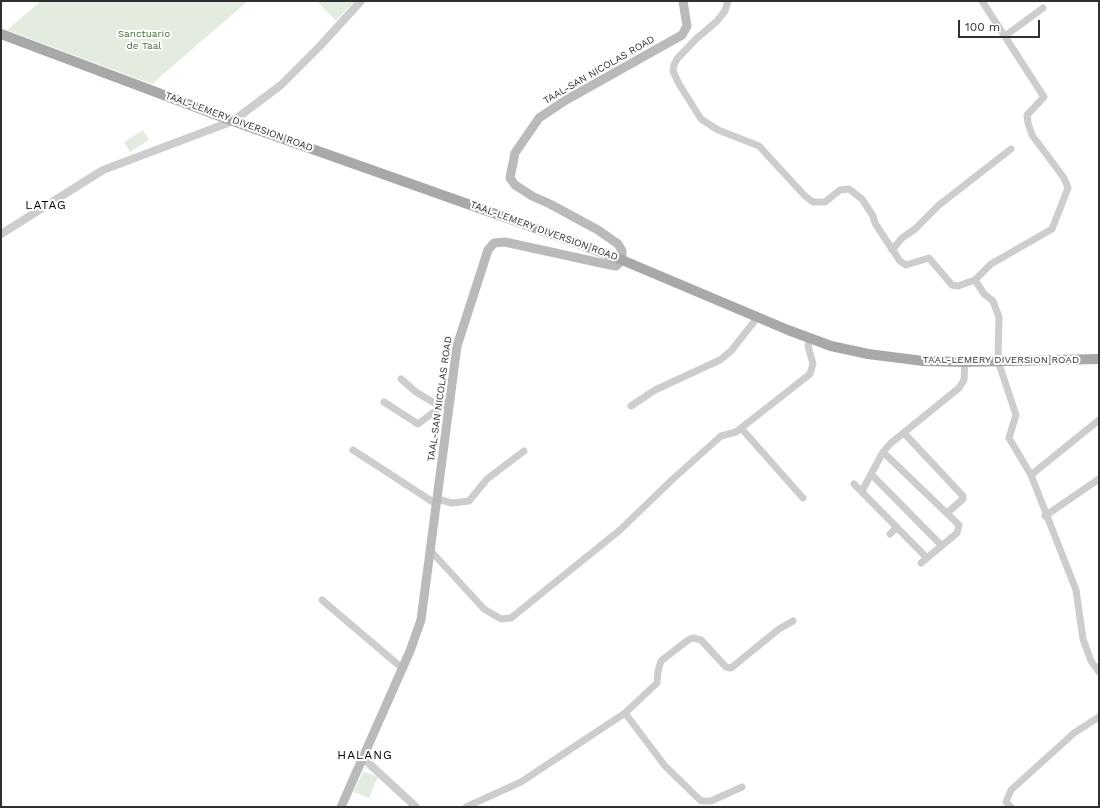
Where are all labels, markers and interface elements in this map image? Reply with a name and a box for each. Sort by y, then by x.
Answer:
scale bar [960,12,1042,38]
text: 100 m [965,20,1000,34]
park label: Sanctuario de Taal [118,28,170,52]
street label: TAAL-SAN NICOLAS ROAD [541,33,657,107]
street label: TAAL-LEMERY DIVERSION ROAD [164,90,314,154]
district label: LATAG [25,198,67,212]
street label: TAAL-LEMERY DIVERSION ROAD [469,199,619,263]
street label: TAAL-SAN NICOLAS ROAD [425,335,455,463]
street label: TAAL-LEMERY DIVERSION ROAD [923,354,1079,366]
district label: HALANG [337,748,393,762]

